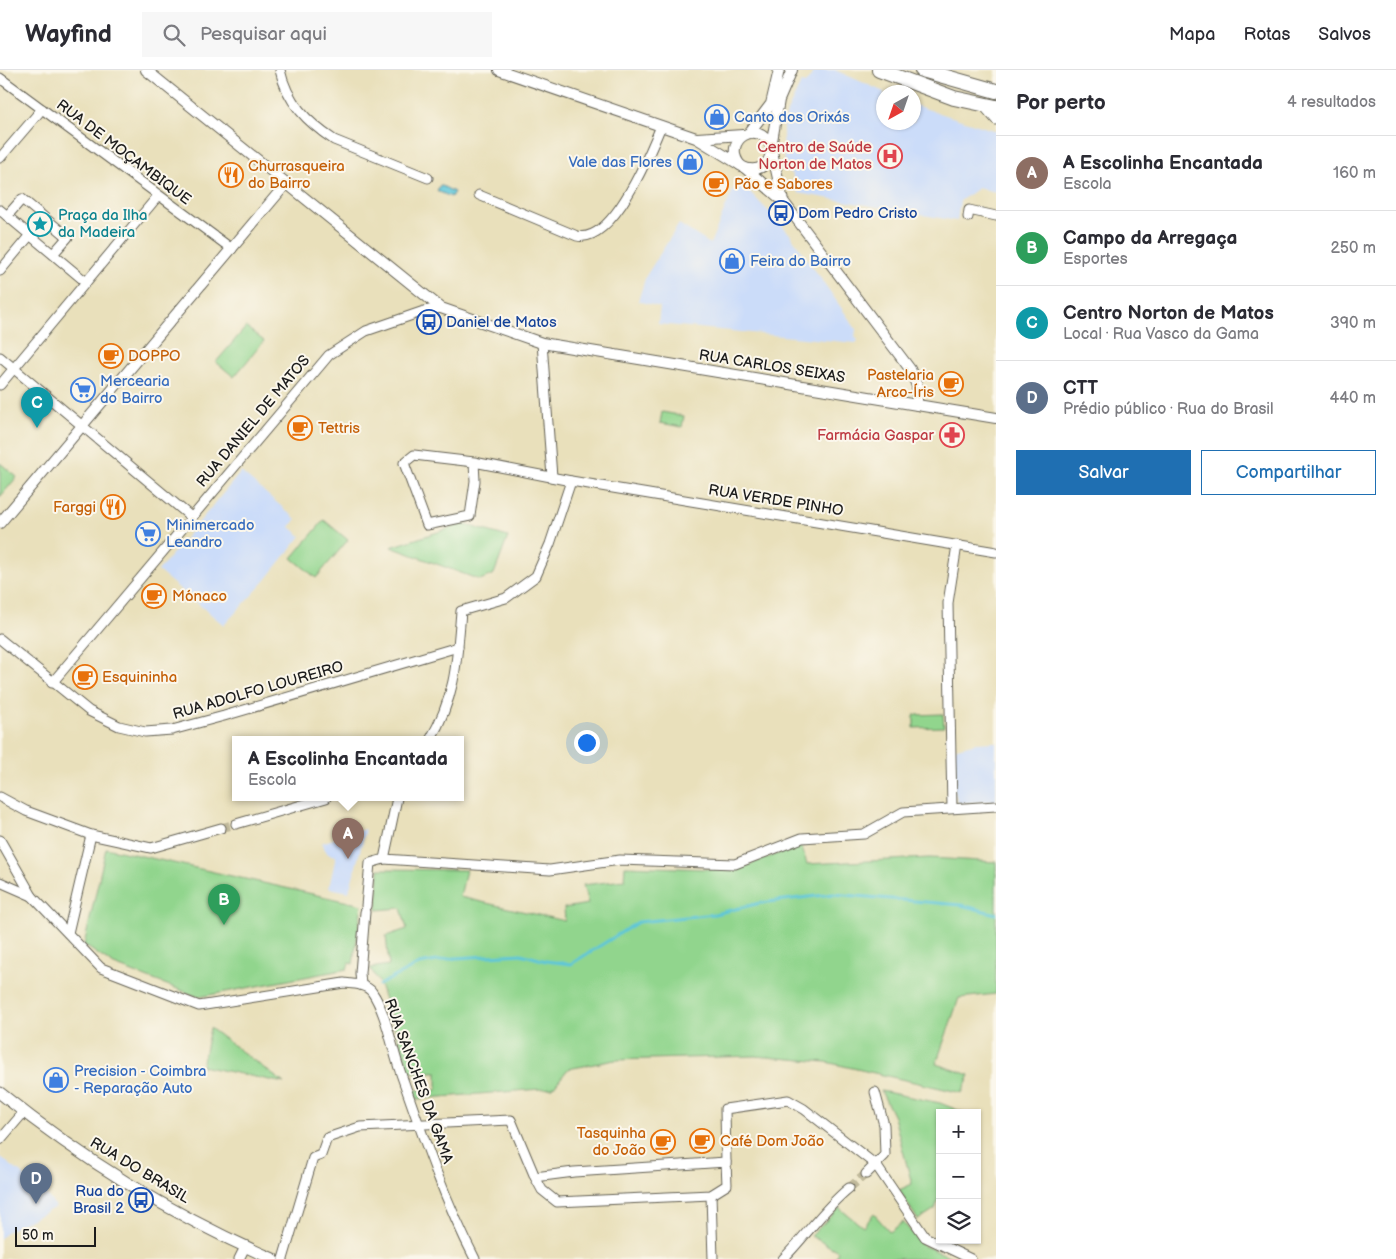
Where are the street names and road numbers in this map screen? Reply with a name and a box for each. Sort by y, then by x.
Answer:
street label: RUA DE MOÇAMBIQUE [53,96,195,209]
street label: RUA CARLOS SEIXAS [697,346,846,387]
street label: RUA DANIEL DE MATOS [193,351,314,491]
street label: RUA VERDE PINHO [707,480,845,521]
street label: RUA ADOLFO LOUREIRO [171,657,346,724]
street label: RUA SANCHES DA GAMA [380,996,458,1167]
street label: RUA DO BRASIL [86,1133,193,1208]

